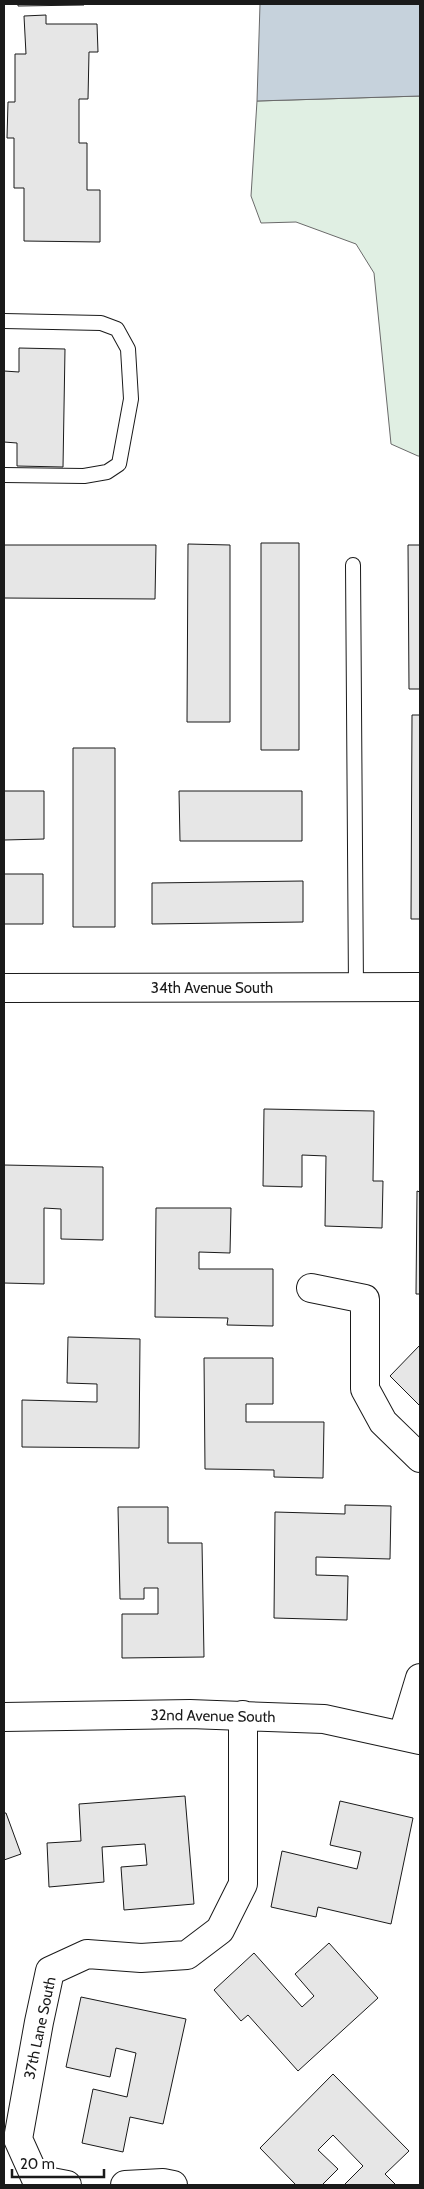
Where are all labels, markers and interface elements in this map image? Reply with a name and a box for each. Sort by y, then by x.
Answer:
street label: 34th Avenue South [151,979,273,997]
street label: 32nd Avenue South [150,1706,276,1726]
street label: 37th Lane South [20,1975,60,2081]
scale bar [12,2146,105,2178]
text: 20 m [20,2155,55,2173]

